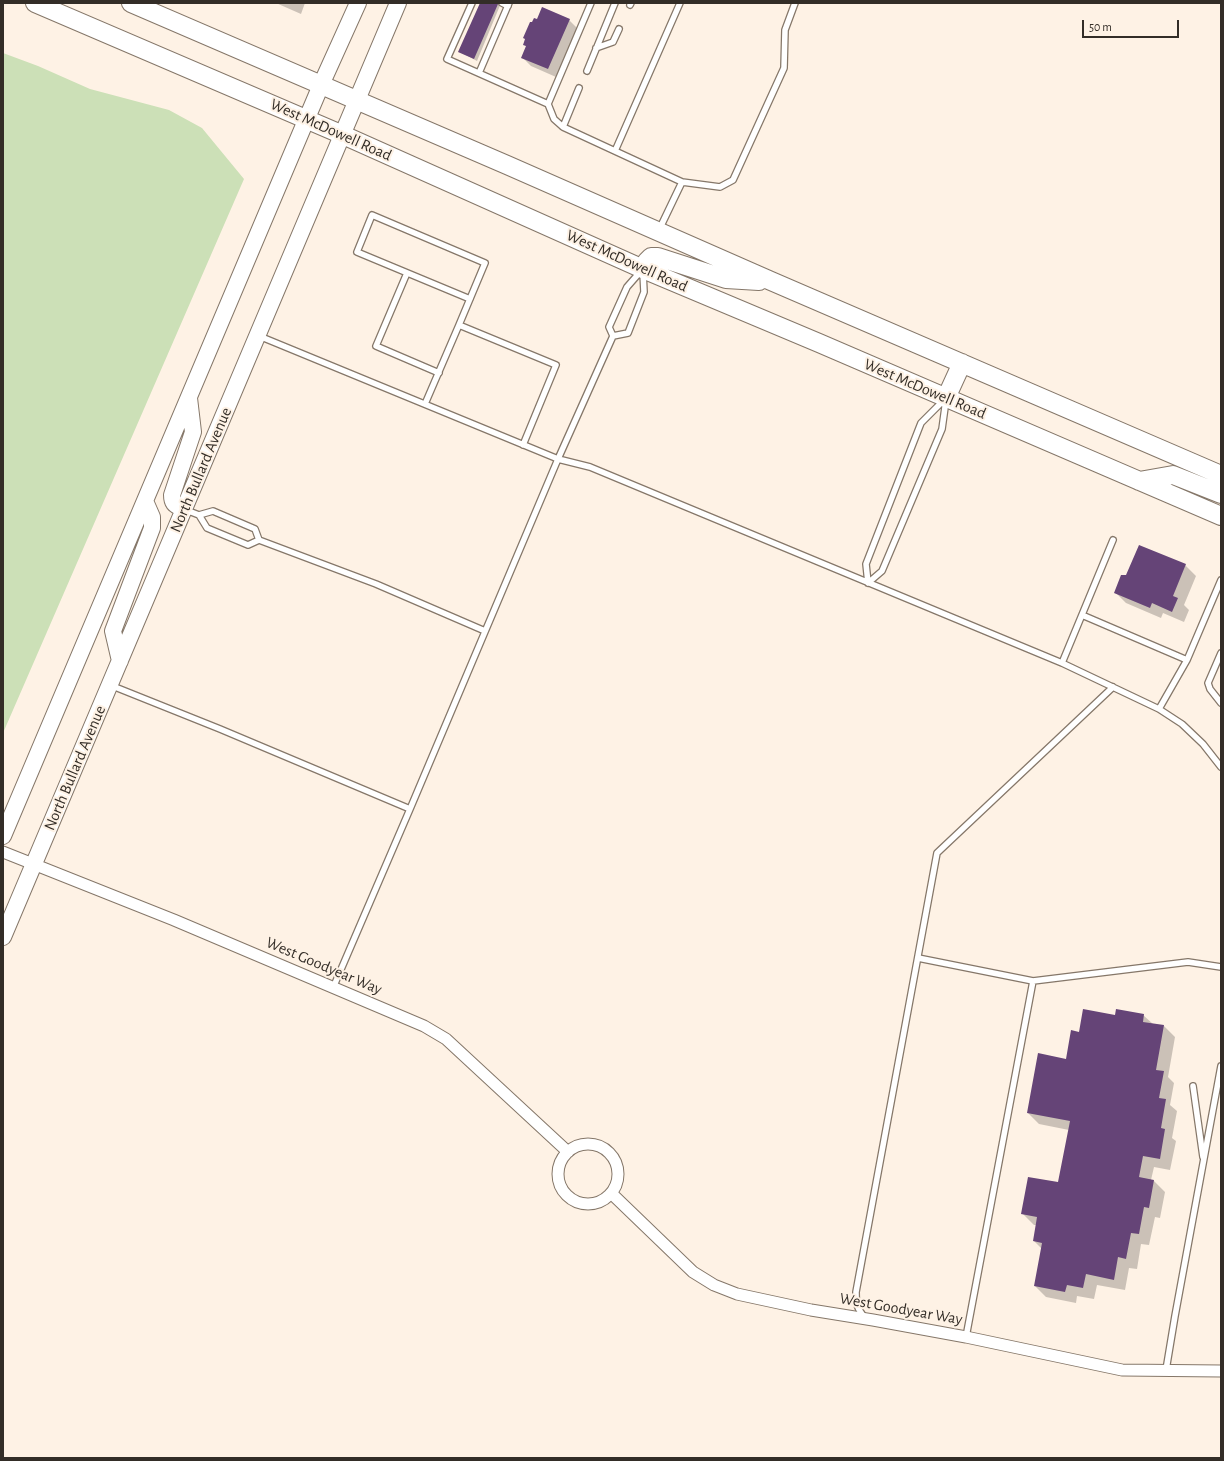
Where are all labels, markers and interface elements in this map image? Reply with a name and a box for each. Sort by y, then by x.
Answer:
scale bar [1084,12,1181,38]
text: 50 m [1089,21,1112,33]
street label: West McDowell Road [267,95,395,165]
street label: West McDowell Road [563,226,691,296]
street label: West McDowell Road [861,355,989,423]
street label: North Bullard Avenue [166,405,236,535]
street label: North Bullard Avenue [40,703,110,833]
street label: West Goodyear Way [263,933,385,999]
street label: West Goodyear Way [838,1289,964,1329]

